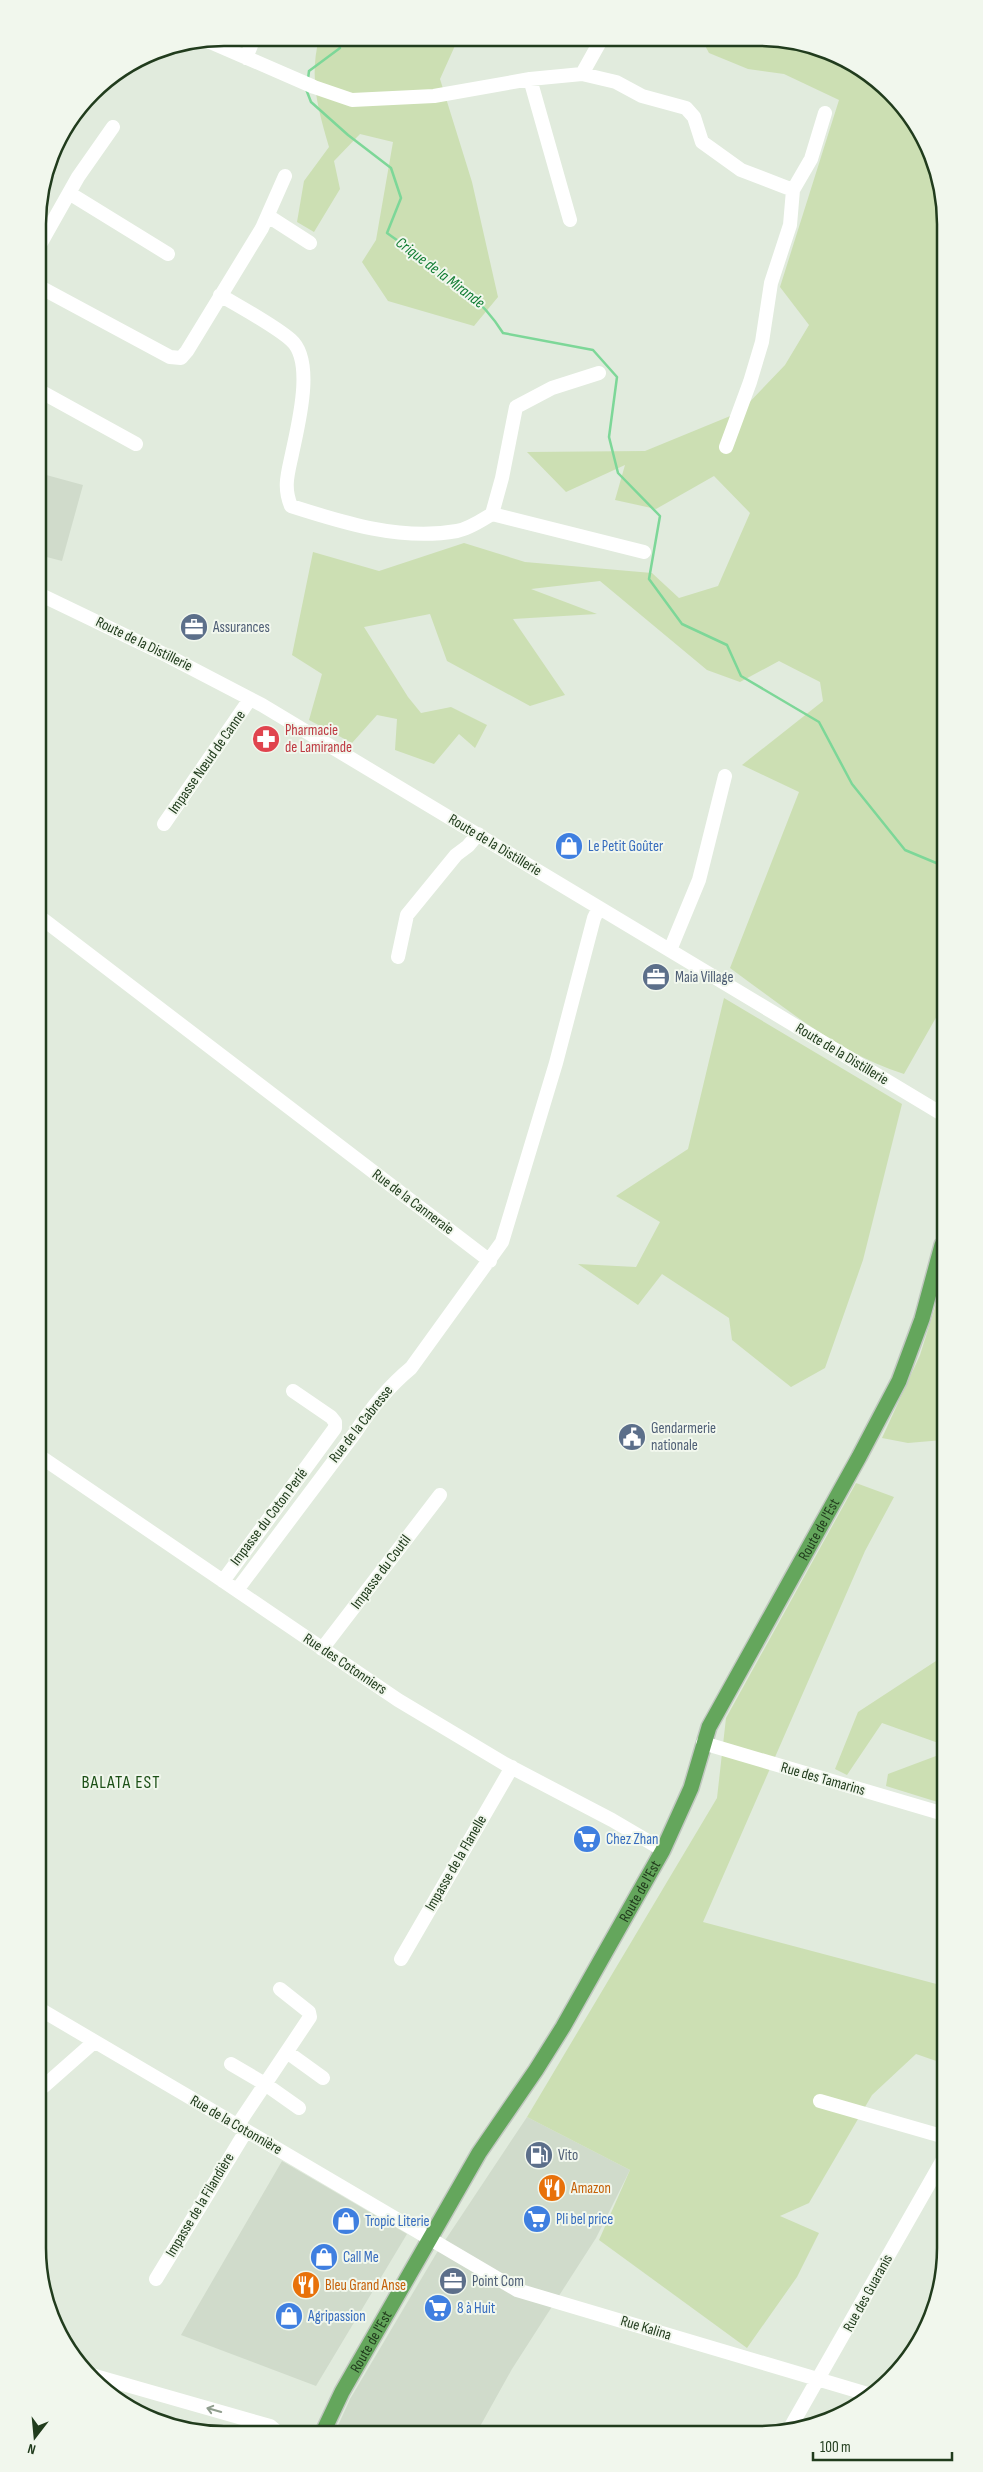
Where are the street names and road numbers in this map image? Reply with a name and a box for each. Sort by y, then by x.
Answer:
street label: Route de la Distillerie [92,612,196,676]
street label: Impasse Nœud de Canne [164,706,250,818]
street label: Route de la Distillerie [445,810,545,880]
street label: Route de la Distillerie [792,1019,892,1089]
street label: Rue de la Canneraie [368,1165,458,1239]
street label: Rue de la Cabresse [325,1382,397,1466]
street label: Impasse du Coton Perlé [226,1465,312,1569]
street label: Route de l'Est [794,1495,844,1564]
street label: Impasse du Coutil [347,1531,415,1613]
street label: Rue des Cotonniers [300,1629,390,1699]
street label: Rue des Tamarins [779,1758,867,1800]
street label: Impasse de la Flanelle [421,1812,491,1914]
street label: Route de l'Est [615,1856,665,1926]
street label: Rue de la Cotonnière [187,2091,285,2159]
street label: Impasse de la Filandière [161,2149,239,2261]
street label: Rue des Guaranis [839,2251,897,2335]
street label: Route de l'Est [346,2307,396,2376]
street label: Rue Kalina [618,2311,674,2345]

